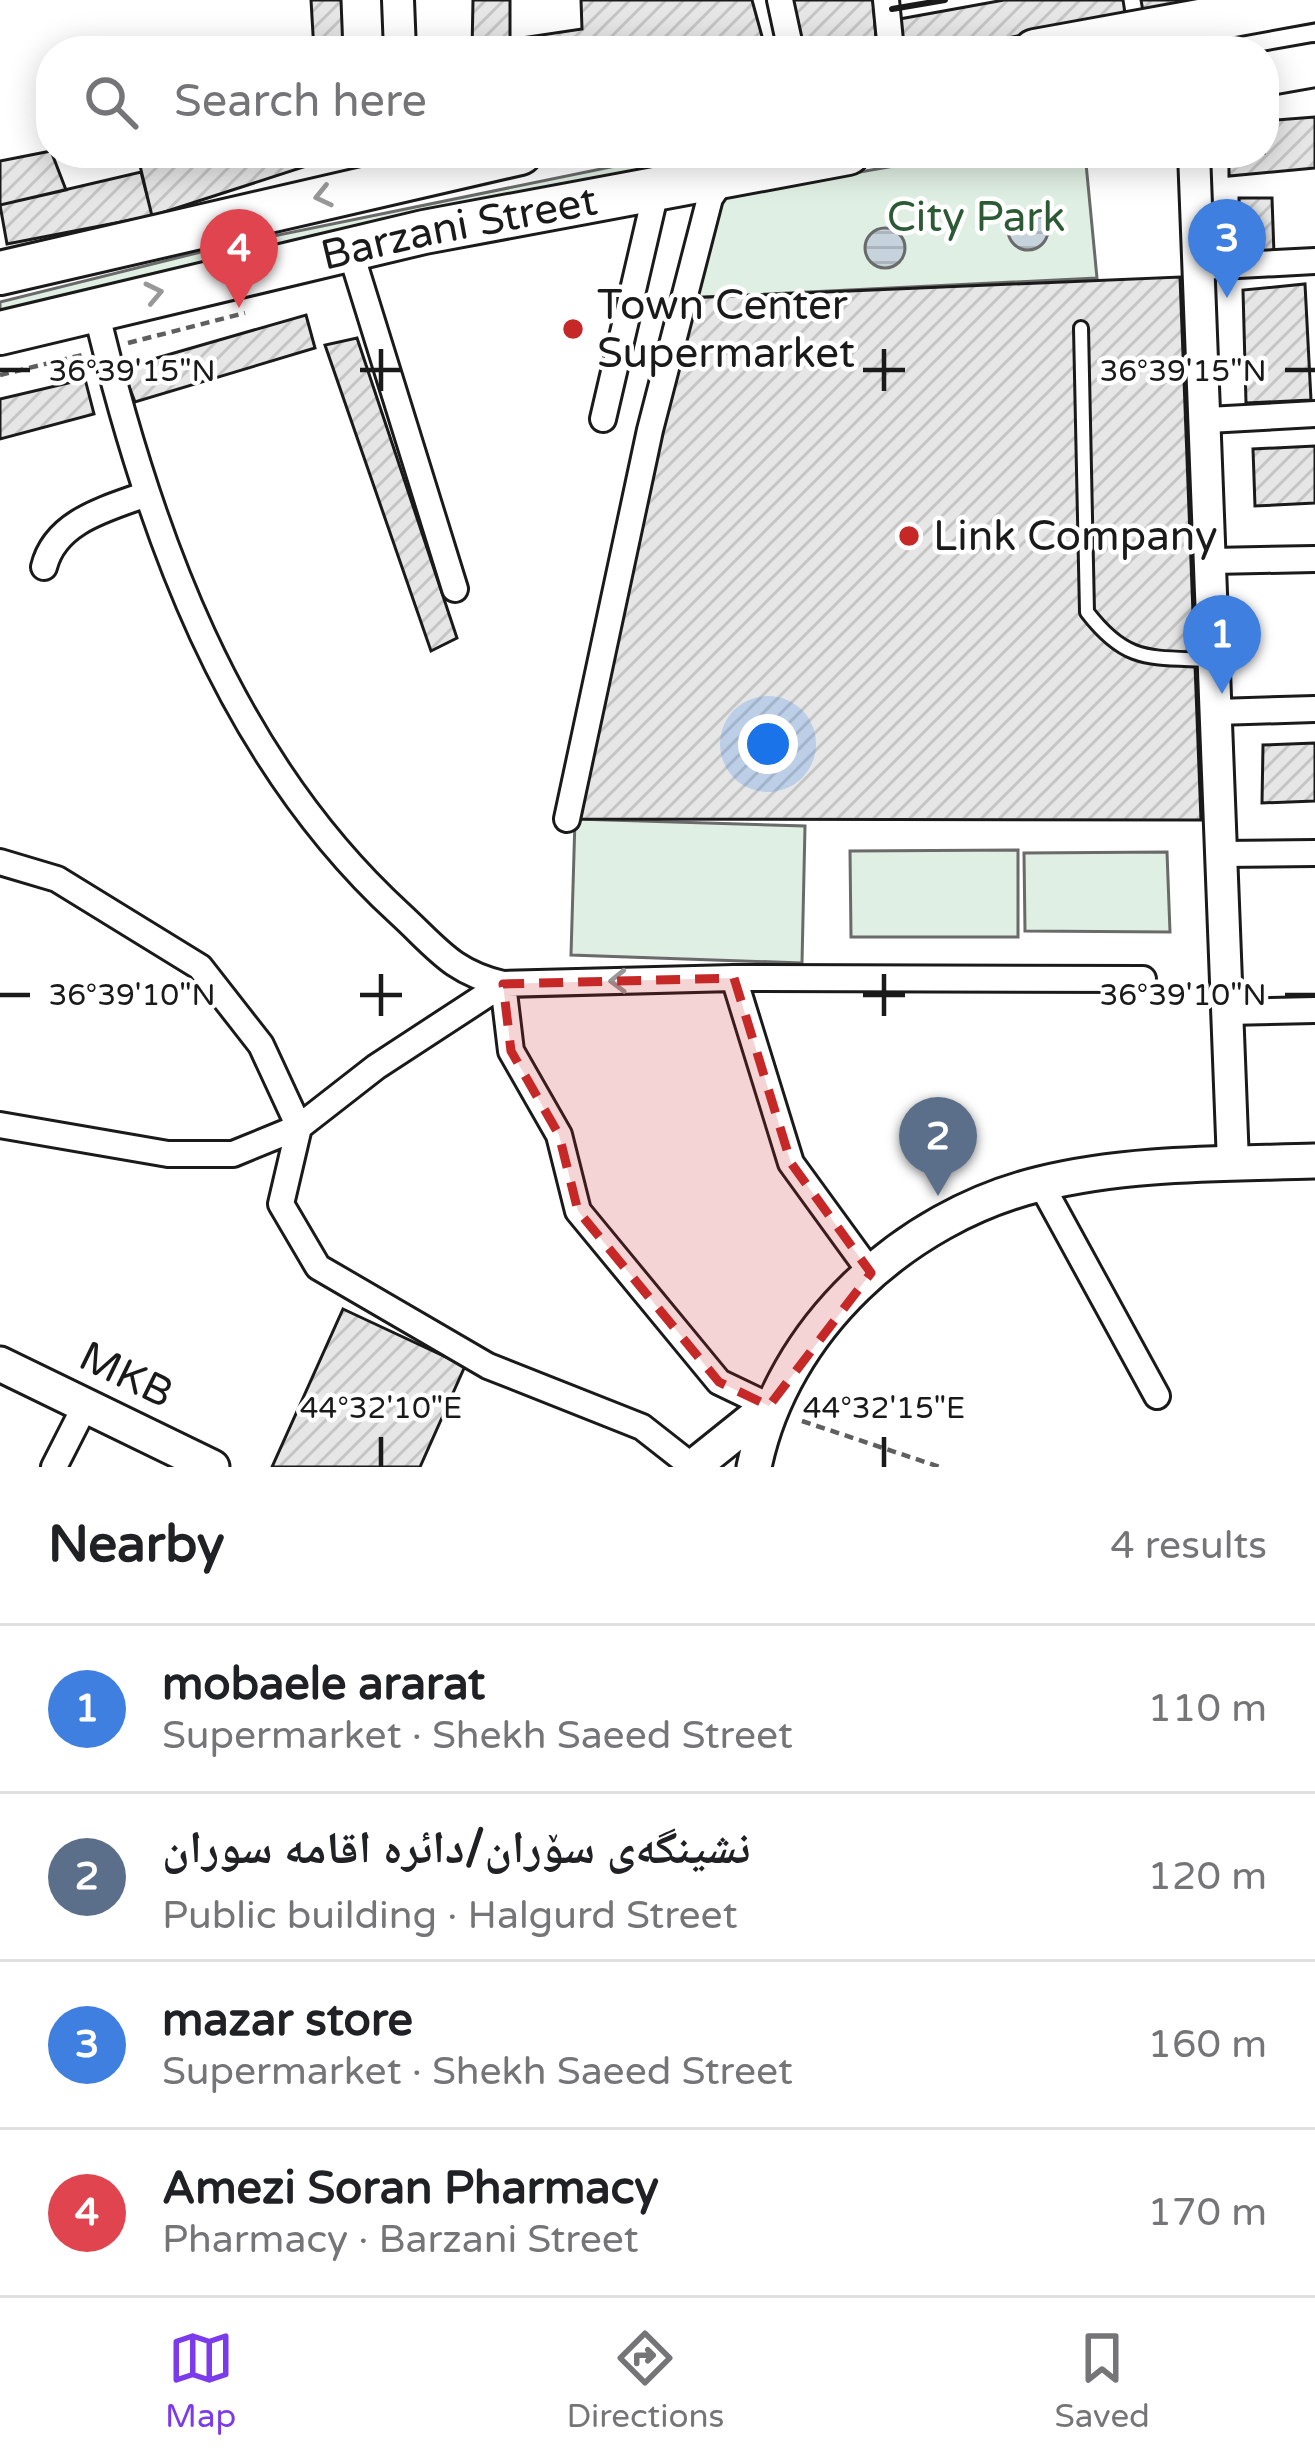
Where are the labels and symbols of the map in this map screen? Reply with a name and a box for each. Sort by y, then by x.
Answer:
street label: Barzani Street [316,175,601,281]
one-way arrow [314,183,334,208]
park label: City Park [887,192,1065,243]
pin: 3 [1188,199,1266,298]
pin: 4 [200,209,278,308]
place label: Town Center Supermarket [597,280,855,379]
one-way arrow [143,282,163,307]
marker: Town Center Supermarket [560,316,586,342]
text: 36°39'15"N [48,353,216,390]
text: 36°39'15"N [1099,353,1267,390]
place label: Link Company [933,511,1218,562]
marker: Link Company [896,523,922,549]
pin: 1 [1183,595,1261,694]
your location [738,714,798,774]
one-way arrow [608,967,627,993]
text: 36°39'10"N [48,977,216,1014]
text: 36°39'10"N [1099,977,1267,1014]
pin: 2 [899,1097,977,1196]
street label: MKB [71,1331,181,1419]
text: 44°32'10"E [300,1390,462,1427]
text: 44°32'15"E [803,1390,965,1427]

